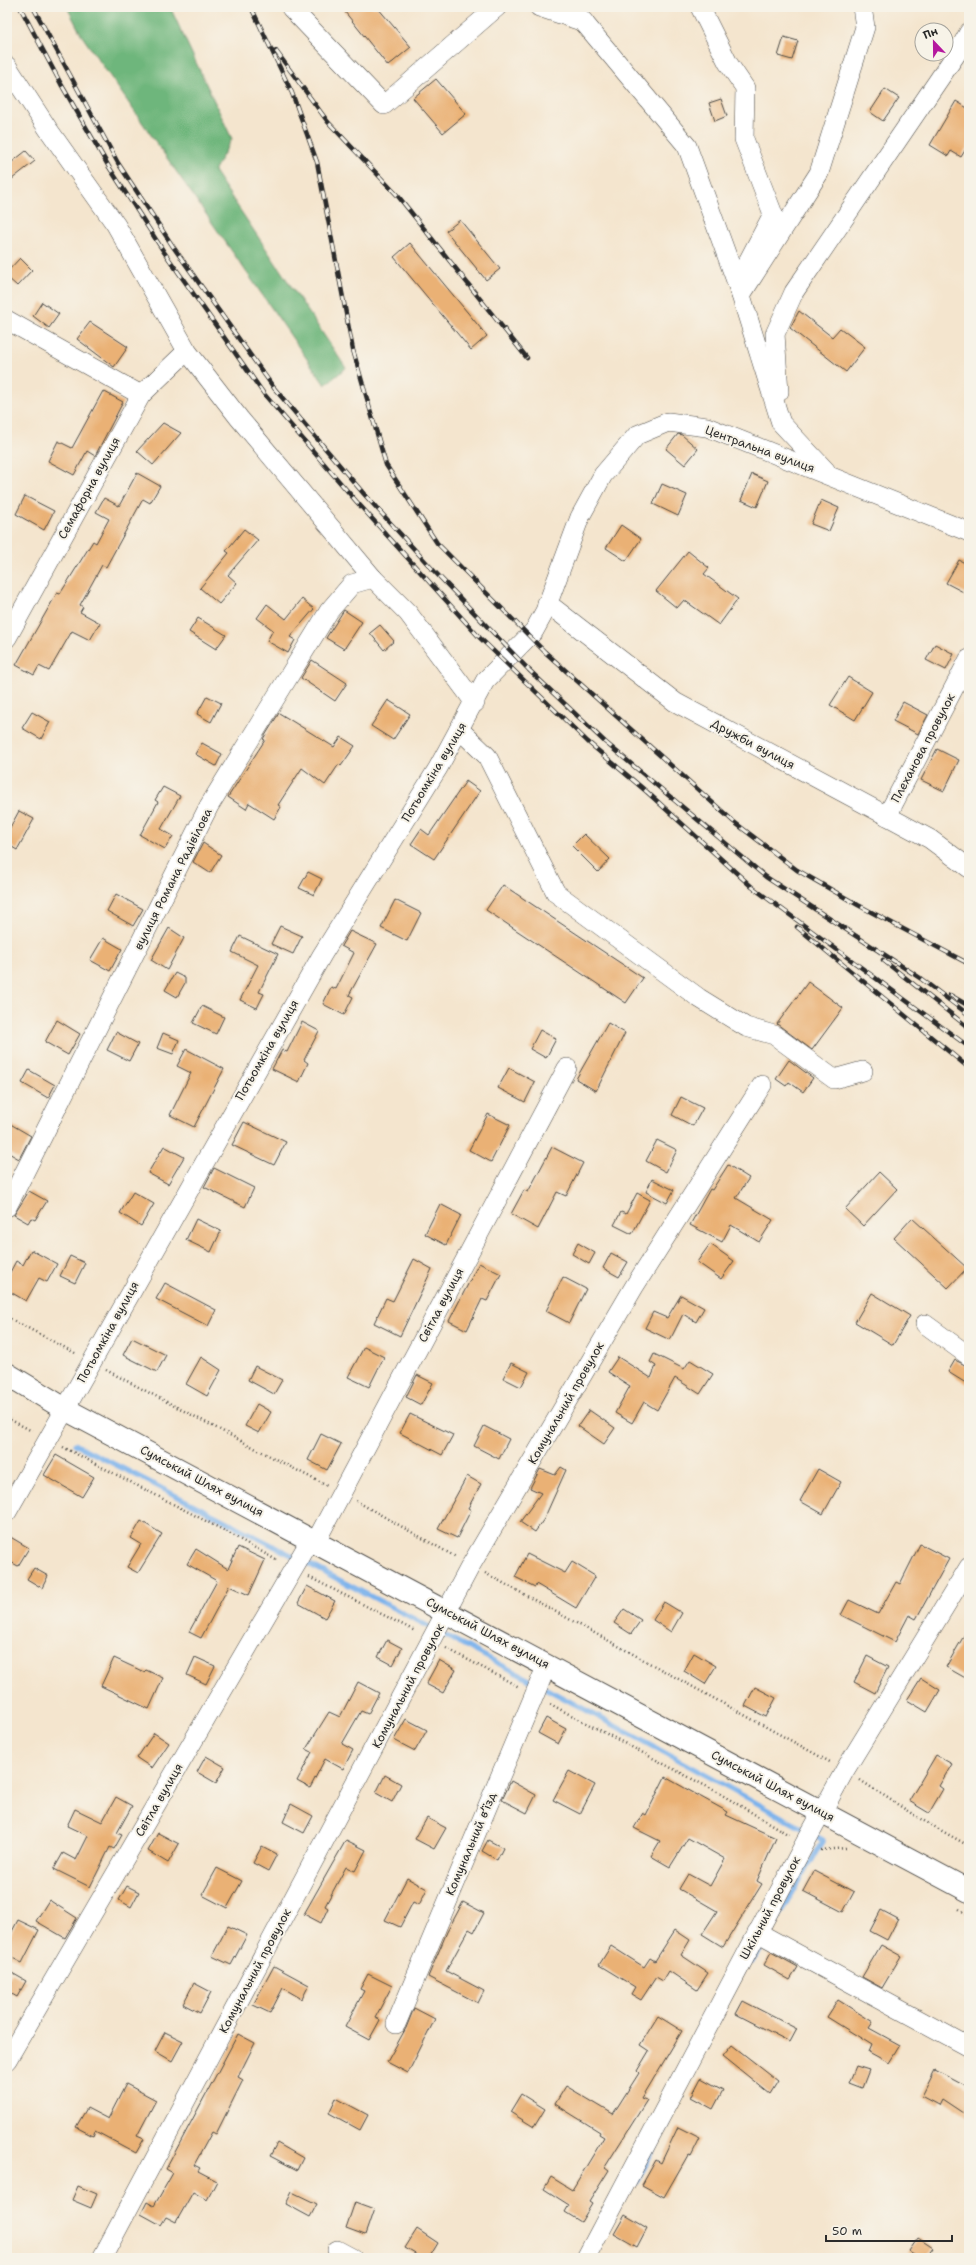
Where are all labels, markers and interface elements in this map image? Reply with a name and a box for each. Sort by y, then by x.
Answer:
north arrow [914,22,954,62]
text: Пн [921,24,940,43]
street label: Центральна вулиця [703,422,817,476]
street label: Семафорна вулиця [54,434,124,542]
street label: Плеханова провулок [887,690,959,805]
street label: Дружби вулиця [708,715,798,773]
street label: Потьомкіна вулиця [398,719,470,825]
street label: вулиця Романа Радівілова [130,805,216,953]
street label: Потьомкіна вулиця [232,997,302,1103]
street label: Світла вулиця [415,1265,467,1345]
street label: Потьомкіна вулиця [73,1278,143,1386]
street label: Комунальний провулок [524,1338,608,1467]
street label: Сумський Шлях вулиця [137,1442,267,1520]
street label: Сумський Шлях вулиця [423,1594,553,1672]
street label: Комунальний провулок [368,1620,448,1751]
street label: Сумський Шлях вулиця [708,1747,838,1825]
street label: Світла вулиця [132,1760,186,1840]
street label: Комунальний в’їзд [442,1790,500,1898]
street label: Шкільний провулок [736,1853,804,1962]
street label: Комунальний провулок [215,1905,295,2036]
scale bar [826,2217,952,2243]
text: 50 m [832,2223,862,2239]

